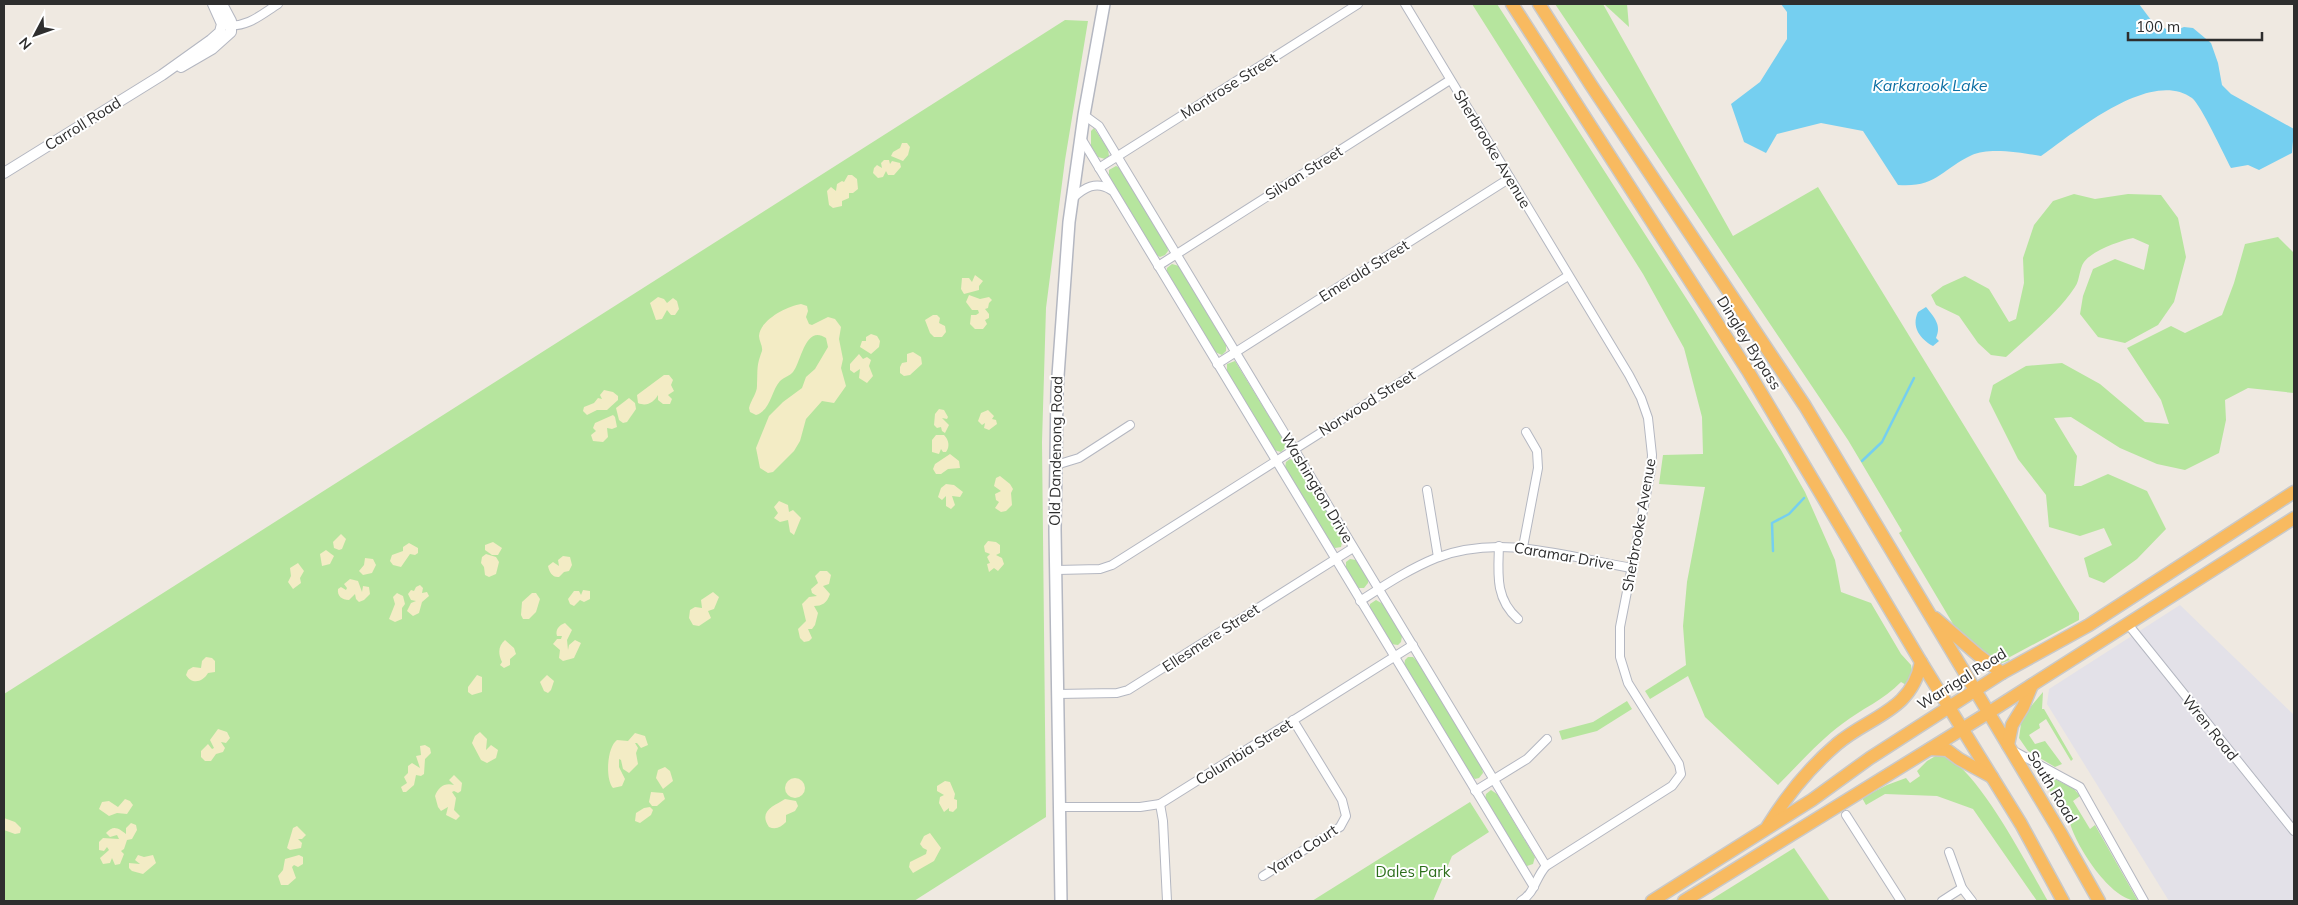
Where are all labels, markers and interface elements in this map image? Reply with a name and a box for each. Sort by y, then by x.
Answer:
north arrow [10,10,60,60]
scale bar [2128,10,2262,42]
text: 100 m [2136,17,2180,36]
text: N [15,34,35,53]
street label: Montrose Street [1177,48,1281,123]
water label: Karkarook Lake [1873,75,1988,95]
street label: Sherbrooke Avenue [1449,86,1535,212]
street label: Carroll Road [41,93,124,154]
street label: Silvan Street [1262,141,1346,204]
street label: Emerald Street [1315,235,1412,306]
street label: Dingley Bypass [1713,292,1786,393]
street label: Norwood Street [1315,365,1418,440]
street label: Old Dandenong Road [1045,376,1066,526]
street label: Washington Drive [1277,429,1358,546]
street label: Sherbrooke Avenue [1617,457,1660,593]
street label: Caramar Drive [1513,537,1616,574]
street label: Ellesmere Street [1159,599,1263,676]
street label: Warrigal Road [1914,644,2010,714]
street label: Wren Road [2178,691,2243,764]
street label: Columbia Street [1192,714,1296,789]
street label: South Road [2023,747,2082,826]
street label: Yarra Court [1264,820,1341,880]
park label: Dales Park [1376,862,1451,881]

